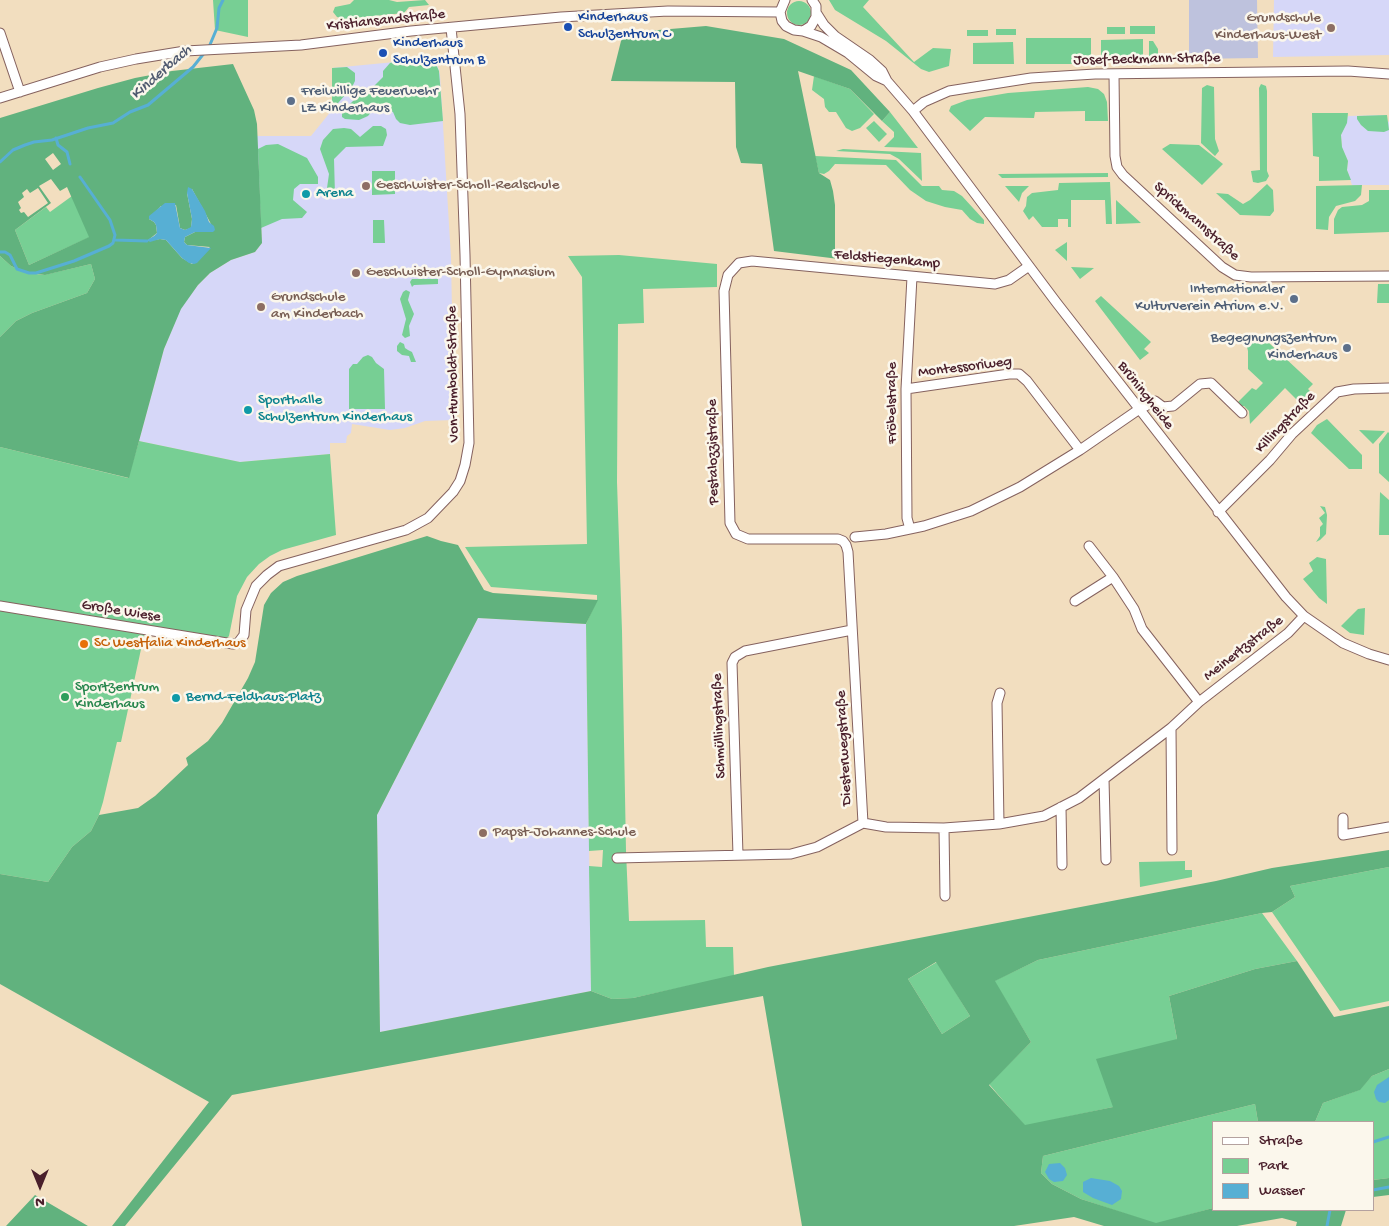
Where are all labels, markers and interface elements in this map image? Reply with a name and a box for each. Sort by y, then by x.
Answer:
street label: Kristiansandstraße [326,6,446,36]
place label: Kinderhaus Schulzentrum C [578,9,671,44]
place label: Grundschule Kinderhaus-West [1215,10,1321,45]
marker: Kinderhaus Schulzentrum C [562,21,574,33]
marker: Grundschule Kinderhaus-West [1325,22,1337,34]
place label: Kinderhaus Schulzentrum B [393,35,485,70]
water label: Kinderbach [128,41,196,105]
marker: Kinderhaus Schulzentrum B [377,47,389,59]
street label: Josef-Beckmann-Straße [1073,50,1221,70]
place label: Freiwillige Feuerwehr LZ Kinderhaus [301,83,438,118]
marker: Freiwillige Feuerwehr LZ Kinderhaus [285,95,297,107]
place label: Geschwister-Scholl-Realschule [376,177,559,195]
street label: Sprickmannstraße [1149,178,1243,266]
marker: Geschwister-Scholl-Realschule [360,180,372,192]
place label: Arena [316,185,353,203]
marker: Arena [300,188,312,200]
street label: Feldstiegenkamp [833,246,941,274]
place label: Geschwister-Scholl-Gymnasium [366,264,555,282]
marker: Geschwister-Scholl-Gymnasium [350,267,362,279]
place label: Internationaler Kulturverein Atrium e.V. [1135,281,1284,316]
place label: Grundschule am Kinderbach [271,289,363,324]
marker: Internationaler Kulturverein Atrium e.V. [1288,293,1300,305]
marker: Grundschule am Kinderbach [255,301,267,313]
street label: Von-Humboldt-Straße [444,306,464,442]
place label: Begegnungszentrum Kinderhaus [1211,330,1337,365]
marker: Begegnungszentrum Kinderhaus [1341,342,1353,354]
street label: Montessoriweg [917,353,1013,383]
street label: Brüningheide [1113,358,1177,434]
street label: Fröbelstraße [884,362,902,444]
street label: Killingstraße [1252,388,1320,458]
place label: Sporthalle Schulzentrum Kinderhaus [258,392,412,427]
street label: Pestalozzistraße [704,399,724,505]
marker: Sporthalle Schulzentrum Kinderhaus [242,404,254,416]
street label: Große Wiese [80,597,162,627]
street label: Meinertzstraße [1200,612,1288,686]
place label: SC Westfalia Kinderhaus [94,635,246,653]
marker: SC Westfalia Kinderhaus [78,638,90,650]
street label: Schmüllingstraße [709,673,731,779]
place label: Sportzentrum Kinderhaus [75,679,159,714]
place label: Bernd-Feldhaus-Platz [186,689,321,707]
street label: Diesterwegstraße [833,690,857,806]
marker: Sportzentrum Kinderhaus [59,691,71,703]
marker: Bernd-Feldhaus-Platz [170,692,182,704]
place label: Papst-Johannes-Schule [493,824,636,842]
marker: Papst-Johannes-Schule [477,827,489,839]
legend [1212,1121,1374,1211]
text: Straße [1259,1132,1303,1150]
text: Park [1259,1157,1288,1175]
north arrow [15,1161,65,1211]
text: Wasser [1259,1182,1304,1200]
text: N [35,1193,45,1210]

